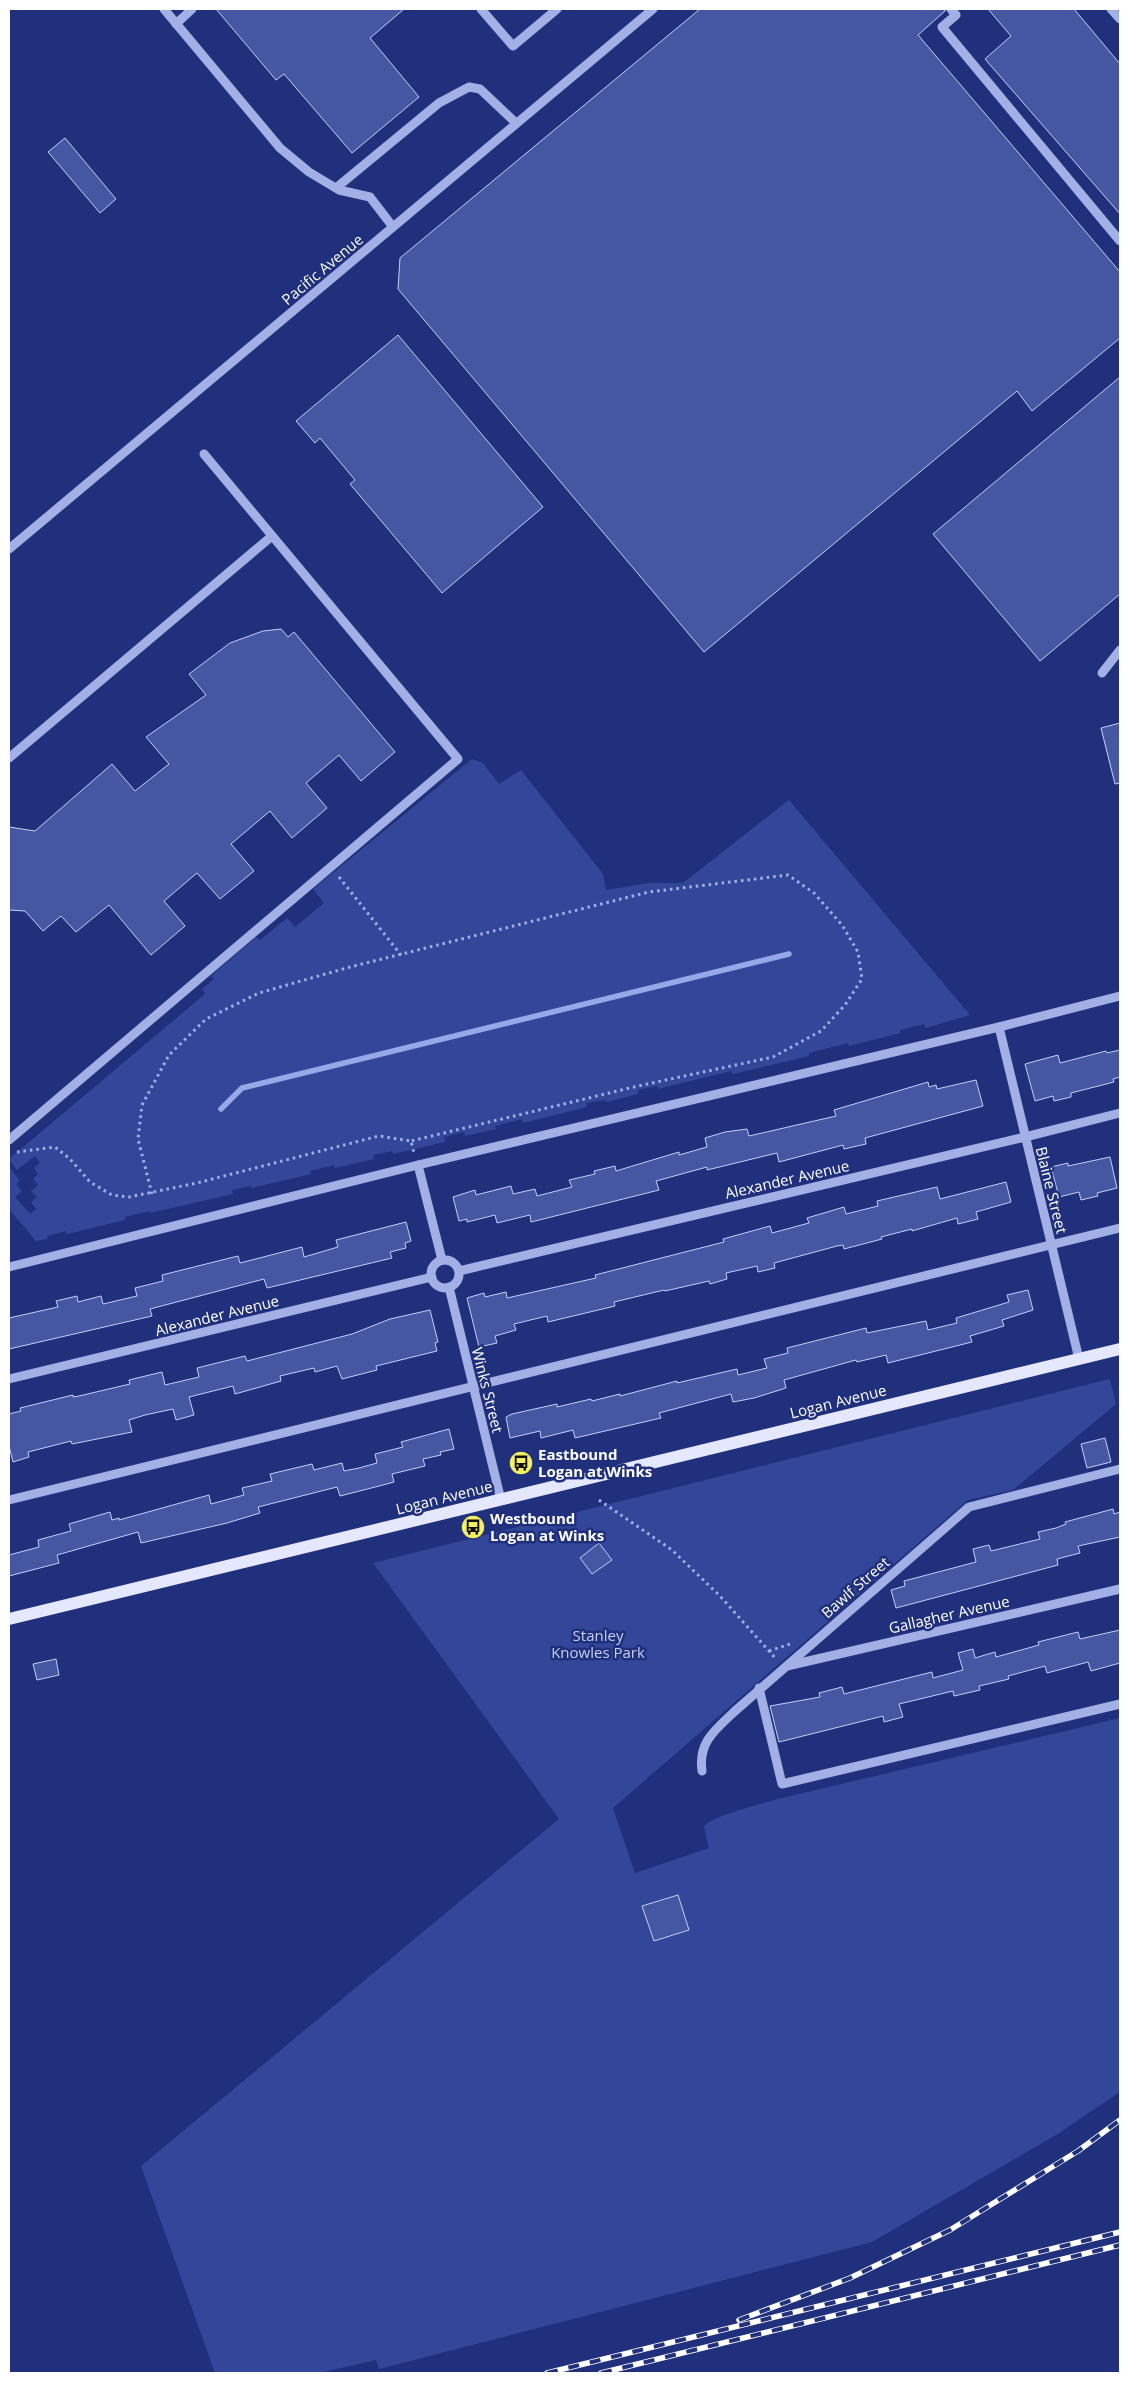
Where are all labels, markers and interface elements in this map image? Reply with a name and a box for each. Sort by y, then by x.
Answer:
street label: Pacific Avenue [277,229,367,309]
street label: Blaine Street [1032,1144,1072,1236]
street label: Alexander Avenue [723,1155,851,1203]
street label: Alexander Avenue [153,1290,281,1340]
street label: Winks Street [468,1345,508,1435]
street label: Logan Avenue [788,1379,888,1423]
place label: Eastbound Logan at Winks [538,1444,652,1481]
bus stop icon: Eastbound Logan at Winks [508,1450,534,1476]
street label: Logan Avenue [394,1475,494,1519]
place label: Westbound Logan at Winks [490,1508,604,1545]
bus stop icon: Westbound Logan at Winks [460,1514,486,1540]
street label: Bawlf Street [817,1552,893,1622]
street label: Gallagher Avenue [887,1590,1011,1638]
park label: Stanley Knowles Park [551,1625,645,1662]

